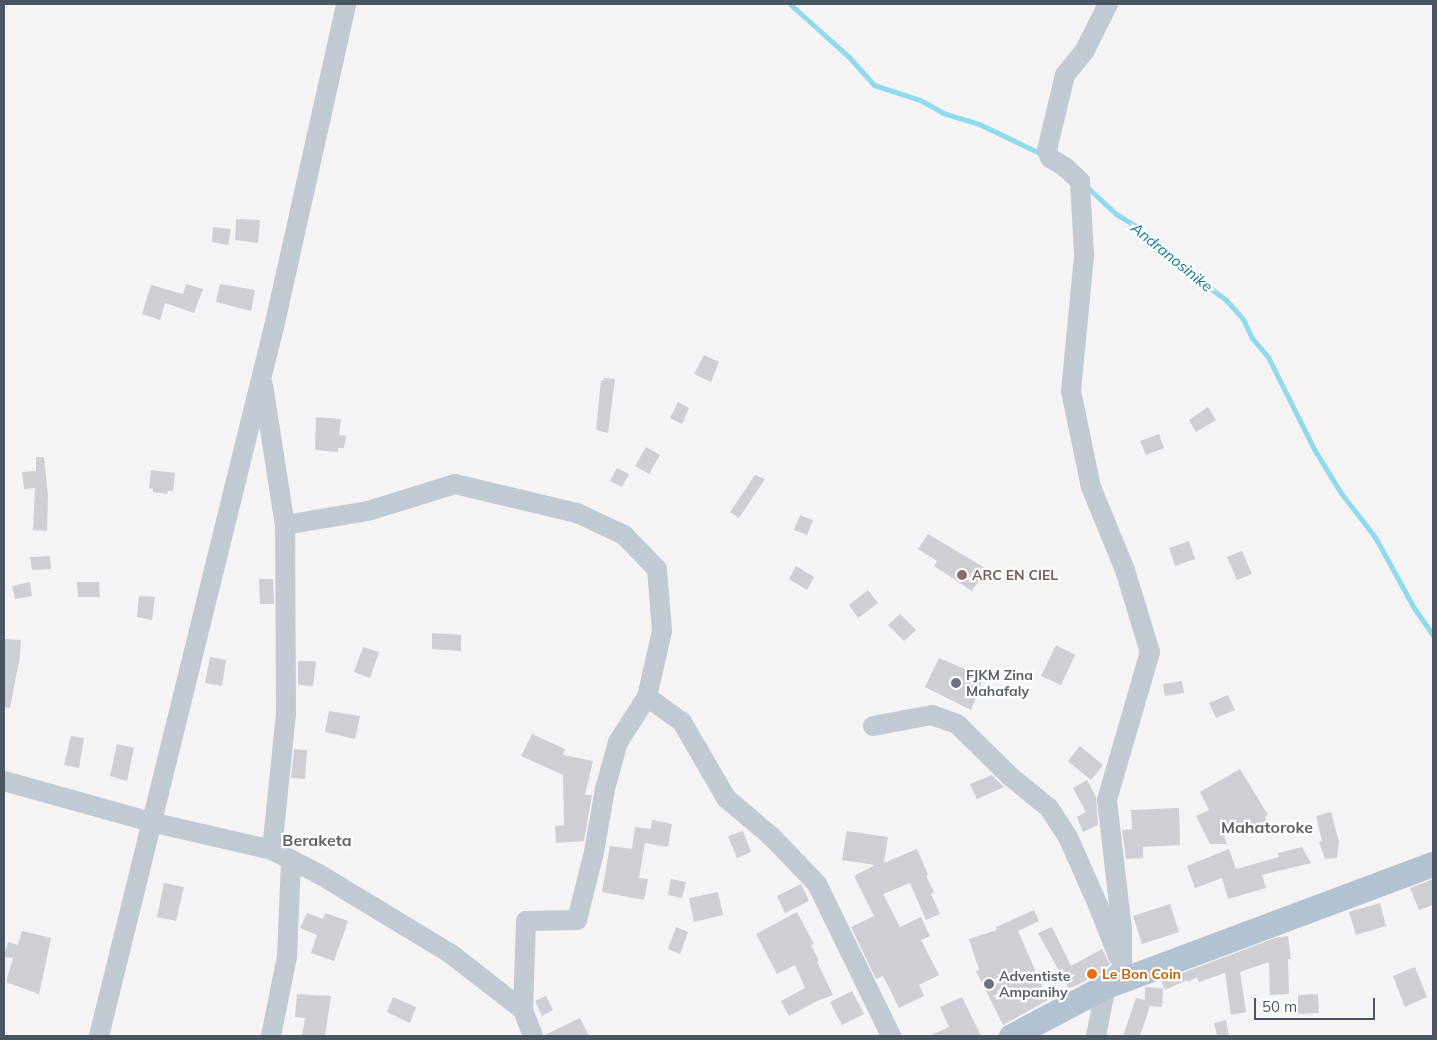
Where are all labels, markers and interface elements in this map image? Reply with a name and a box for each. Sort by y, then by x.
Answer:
water label: Andranosinike [1128,219,1216,295]
place label: ARC EN CIEL [972,567,1058,583]
marker: ARC EN CIEL [956,569,968,581]
place label: FJKM Zina Mahafaly [966,667,1033,700]
marker: FJKM Zina Mahafaly [950,677,962,689]
district label: Mahatoroke [1221,817,1313,837]
district label: Beraketa [282,830,352,850]
place label: Le Bon Coin [1102,966,1181,982]
place label: Adventiste Ampanihy [999,968,1071,1000]
marker: Le Bon Coin [1086,968,1098,980]
marker: Adventiste Ampanihy [983,978,995,990]
scale bar [1257,988,1378,1020]
text: 50 m [1262,997,1297,1016]

